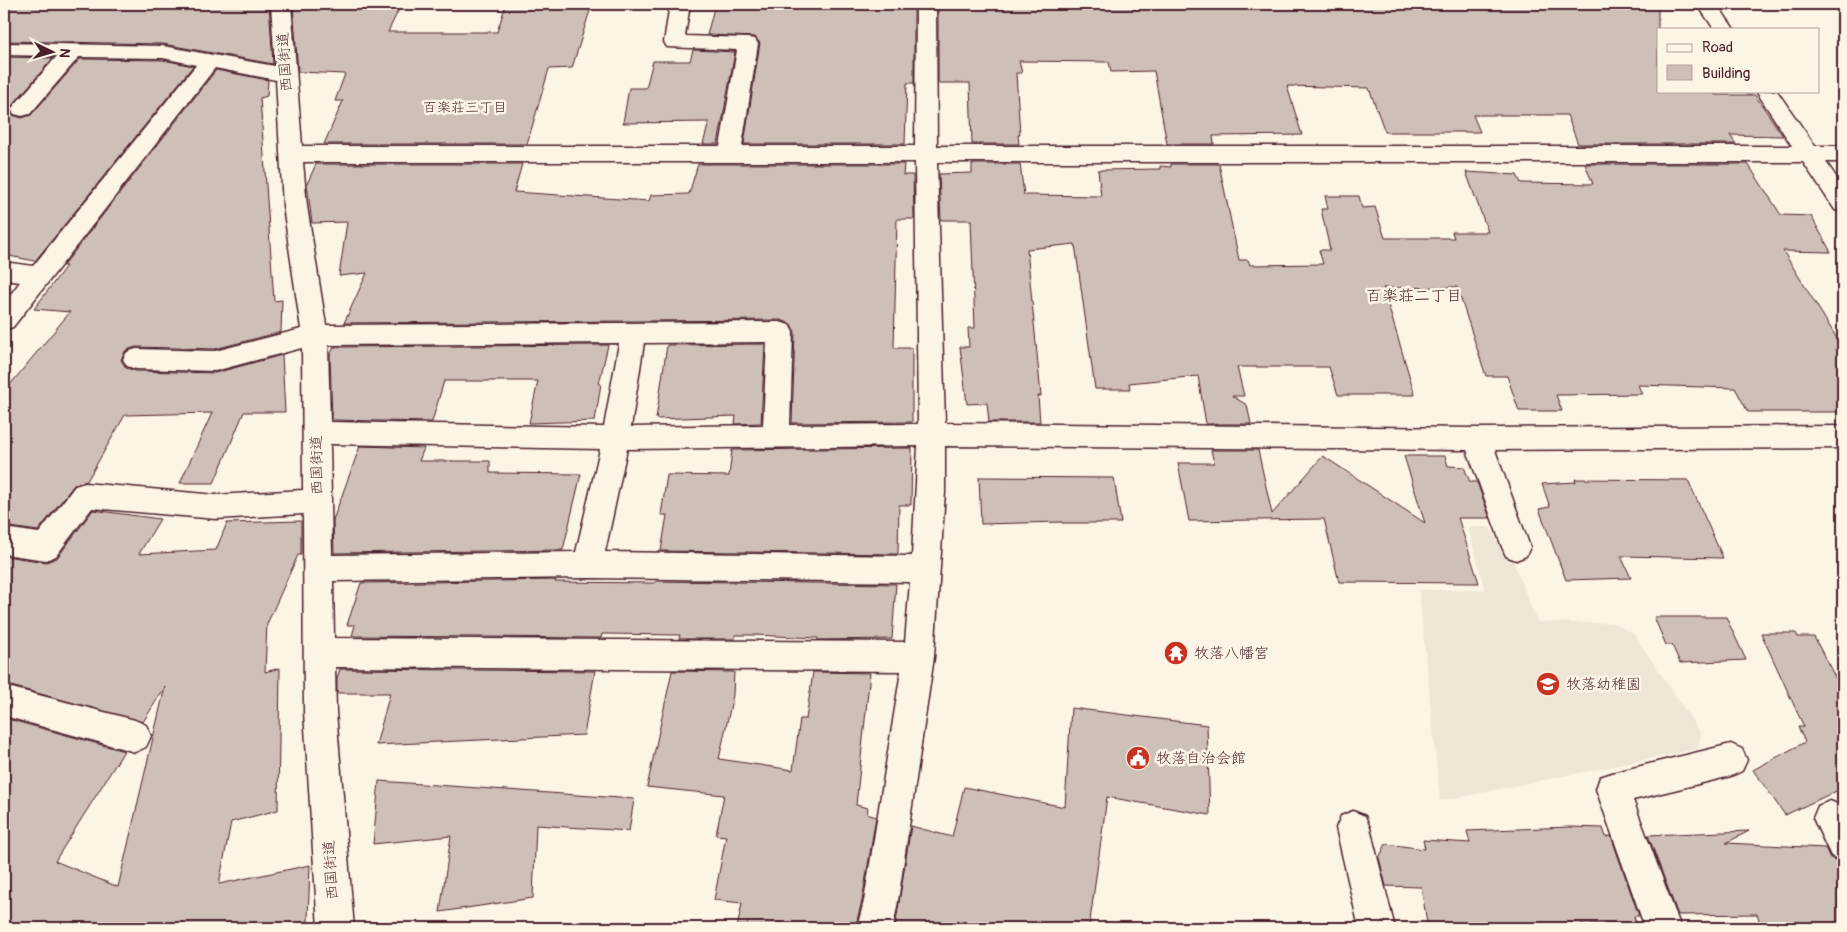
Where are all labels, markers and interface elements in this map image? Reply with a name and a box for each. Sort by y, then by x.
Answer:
north arrow [28,28,78,78]
legend [1657,28,1820,92]
street label: 西国街道 [273,31,297,93]
text: Road [1702,38,1733,57]
text: N [56,48,73,59]
text: Building [1702,64,1750,83]
district label: 百楽荘三丁目 [423,99,507,116]
district label: 百楽荘二丁目 [1366,286,1462,306]
street label: 西国街道 [307,435,327,495]
temple icon: 牧落八幡宮 [1163,640,1189,666]
place label: 牧落八幡宮 [1194,644,1269,663]
school or university icon: 牧落幼稚園 [1535,671,1561,697]
place label: 牧落幼稚園 [1566,675,1641,694]
public building icon: 牧落自治会館 [1125,745,1151,771]
place label: 牧落自治会館 [1156,749,1246,768]
street label: 西国街道 [319,839,343,901]

